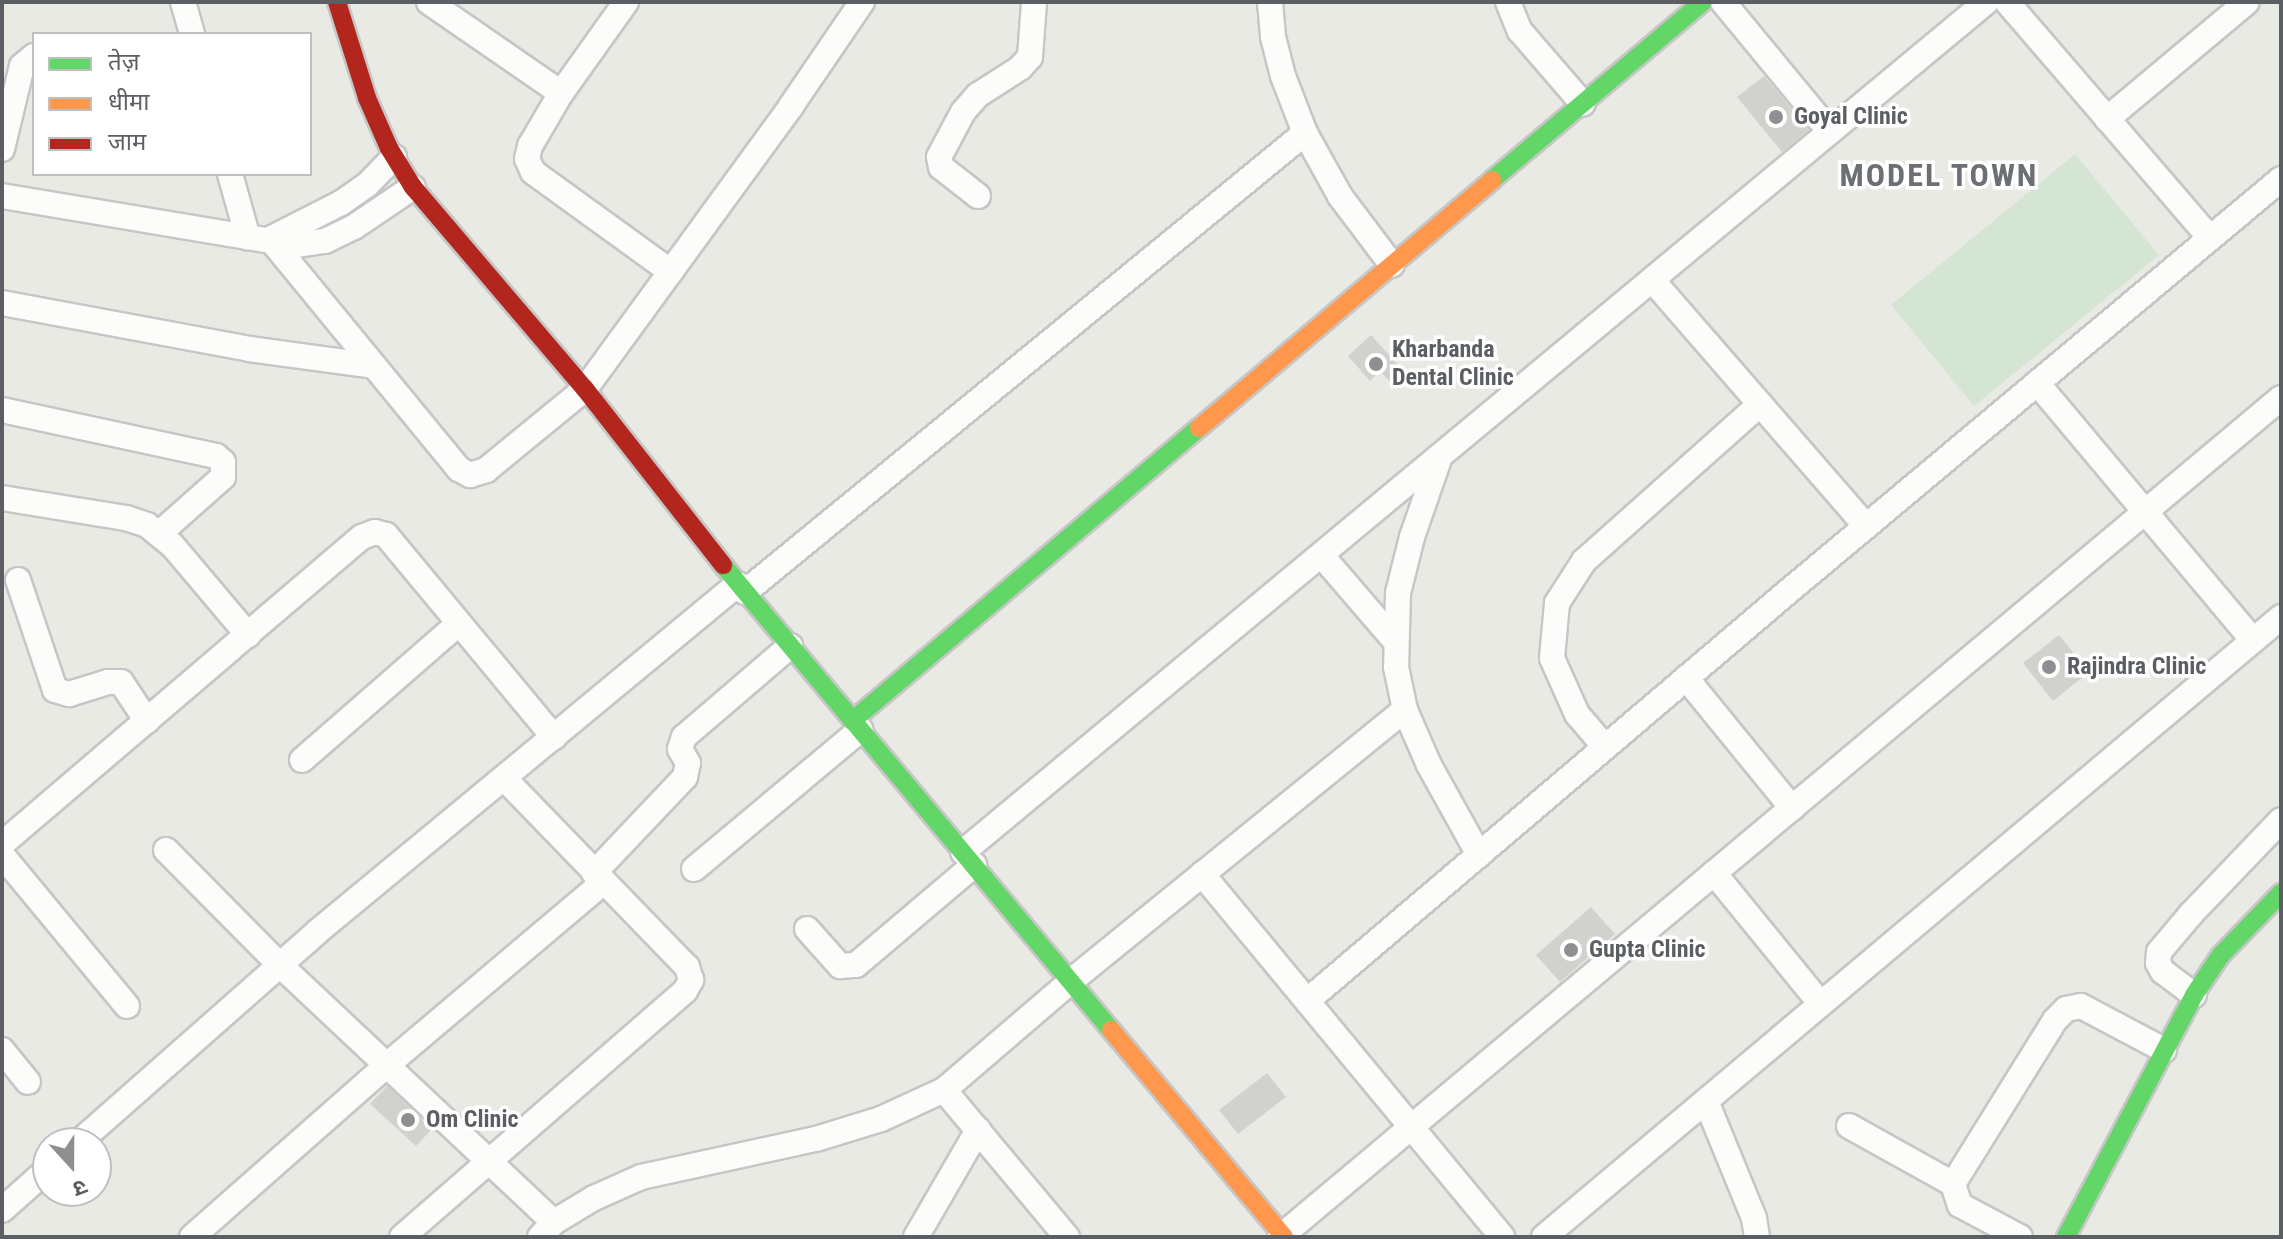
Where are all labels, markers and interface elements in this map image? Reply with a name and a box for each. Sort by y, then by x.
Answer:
legend [32,32,312,176]
text: तेज़ [108,48,140,76]
text: धीमा [108,88,150,116]
place label: Goyal Clinic [1794,103,1908,131]
marker: Goyal Clinic [1765,106,1787,128]
text: जाम [108,128,146,156]
district label: MODEL TOWN [1839,156,2039,194]
place label: Kharbanda Dental Clinic [1392,336,1514,392]
marker: Kharbanda Dental Clinic [1367,355,1385,373]
place label: Rajindra Clinic [2067,653,2206,681]
marker: Rajindra Clinic [2038,656,2060,678]
place label: Gupta Clinic [1589,936,1706,964]
marker: Gupta Clinic [1560,939,1582,961]
place label: Om Clinic [426,1106,518,1134]
marker: Om Clinic [397,1109,419,1131]
north arrow [32,1127,112,1207]
text: उ [70,1174,91,1202]

